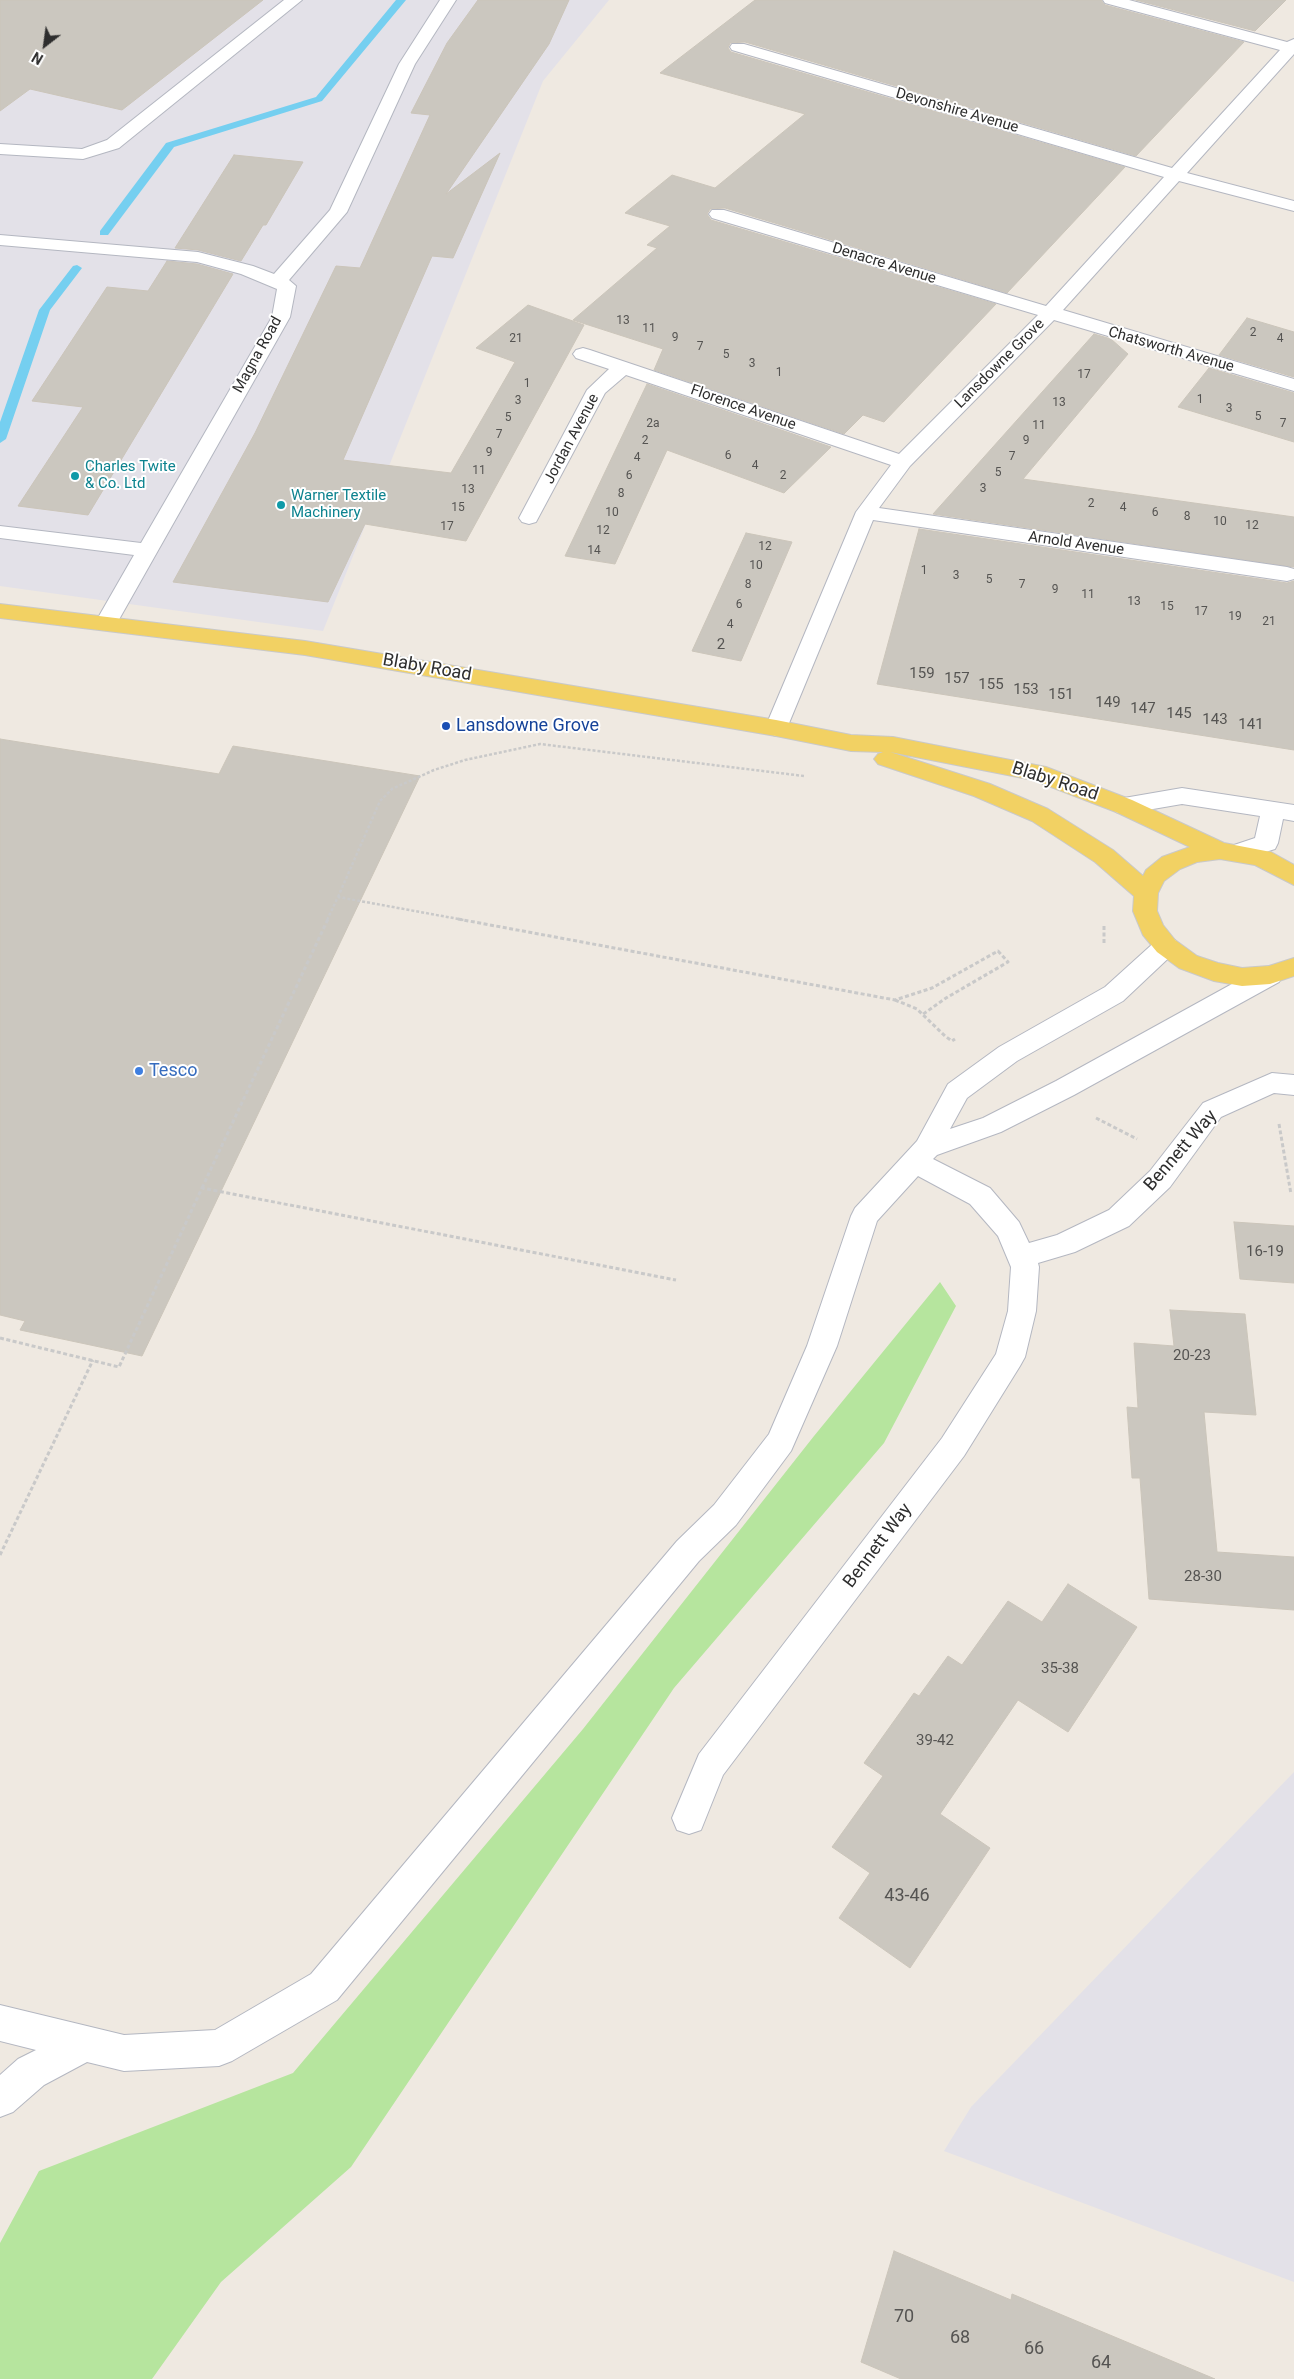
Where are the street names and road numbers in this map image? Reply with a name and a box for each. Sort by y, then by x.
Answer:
street label: Devonshire Avenue [893,85,1021,137]
street label: Denacre Avenue [830,240,938,288]
street label: Magna Road [230,314,286,396]
street label: Lansdowne Grove [951,315,1049,413]
street label: Chatsworth Avenue [1106,323,1236,377]
street label: Florence Avenue [688,382,798,434]
street label: Jordan Avenue [541,391,603,487]
street label: Arnold Avenue [1027,528,1125,560]
street label: Blaby Road [381,650,473,686]
street label: Blaby Road [1009,758,1101,806]
street label: Bennett Way [1140,1106,1222,1196]
street label: Bennett Way [839,1499,917,1593]

